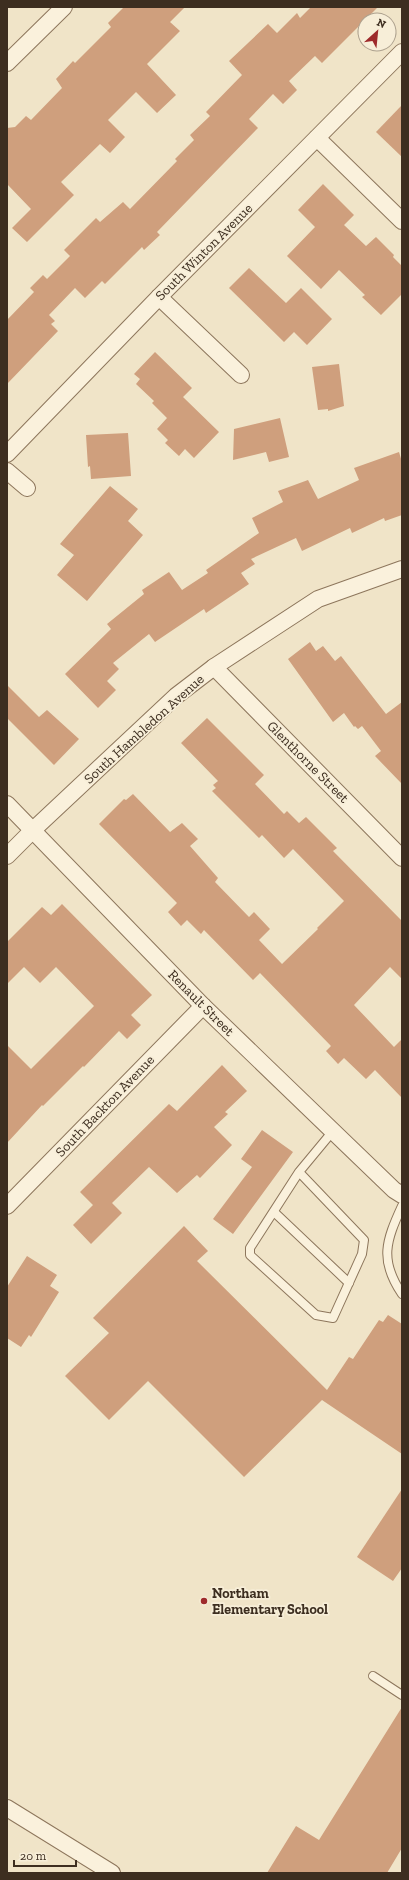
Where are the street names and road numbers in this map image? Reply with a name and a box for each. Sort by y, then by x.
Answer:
street label: South Winton Avenue [152,200,256,304]
street label: South Hambledon Avenue [80,670,208,787]
street label: Glenthorne Street [264,718,353,807]
street label: Renault Street [164,966,238,1040]
street label: South Backton Avenue [52,1051,158,1160]

